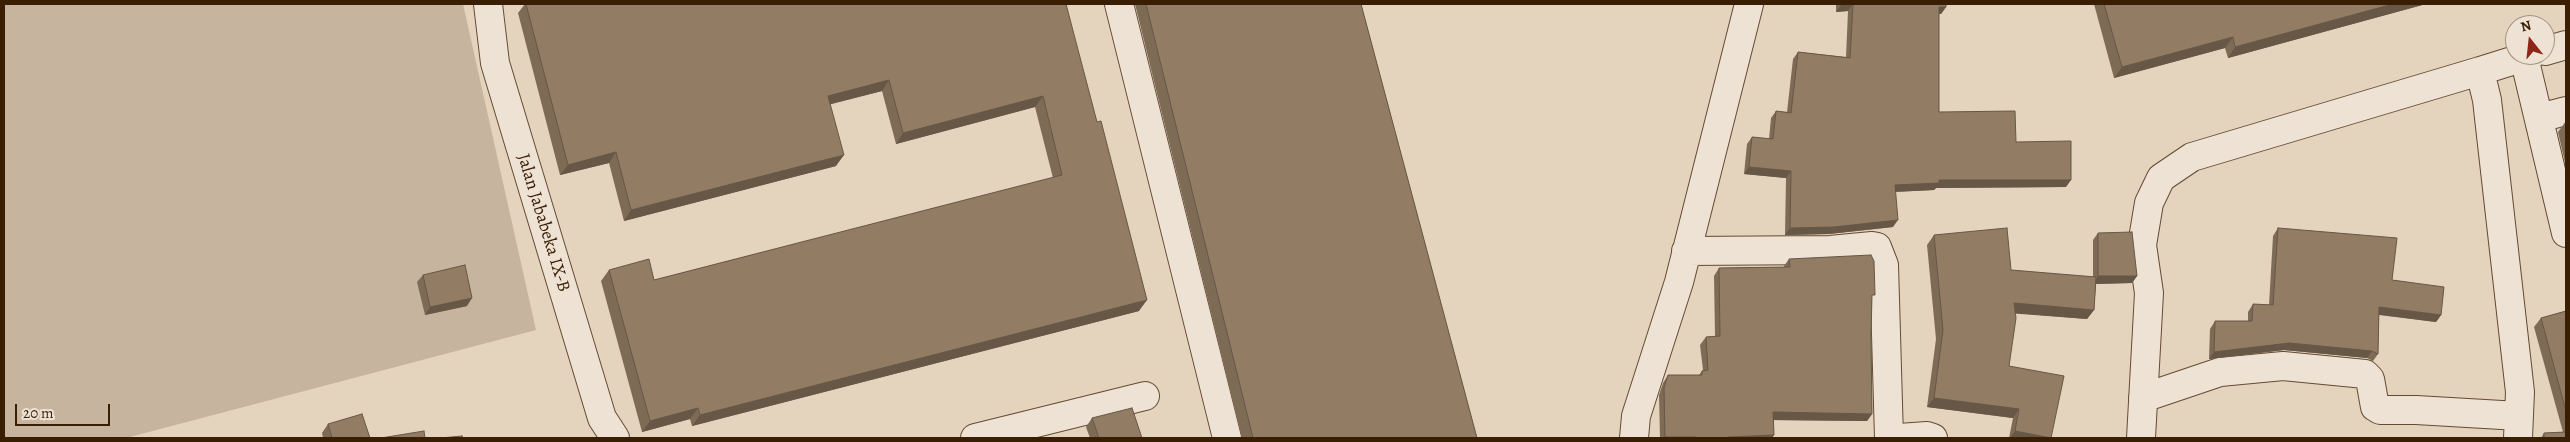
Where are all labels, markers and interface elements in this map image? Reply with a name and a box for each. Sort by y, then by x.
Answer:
north arrow [2505,15,2555,65]
text: N [2518,16,2534,37]
street label: Jalan Jababeka IX-B [512,151,574,295]
scale bar [18,394,112,426]
text: 20 m [23,403,54,423]

